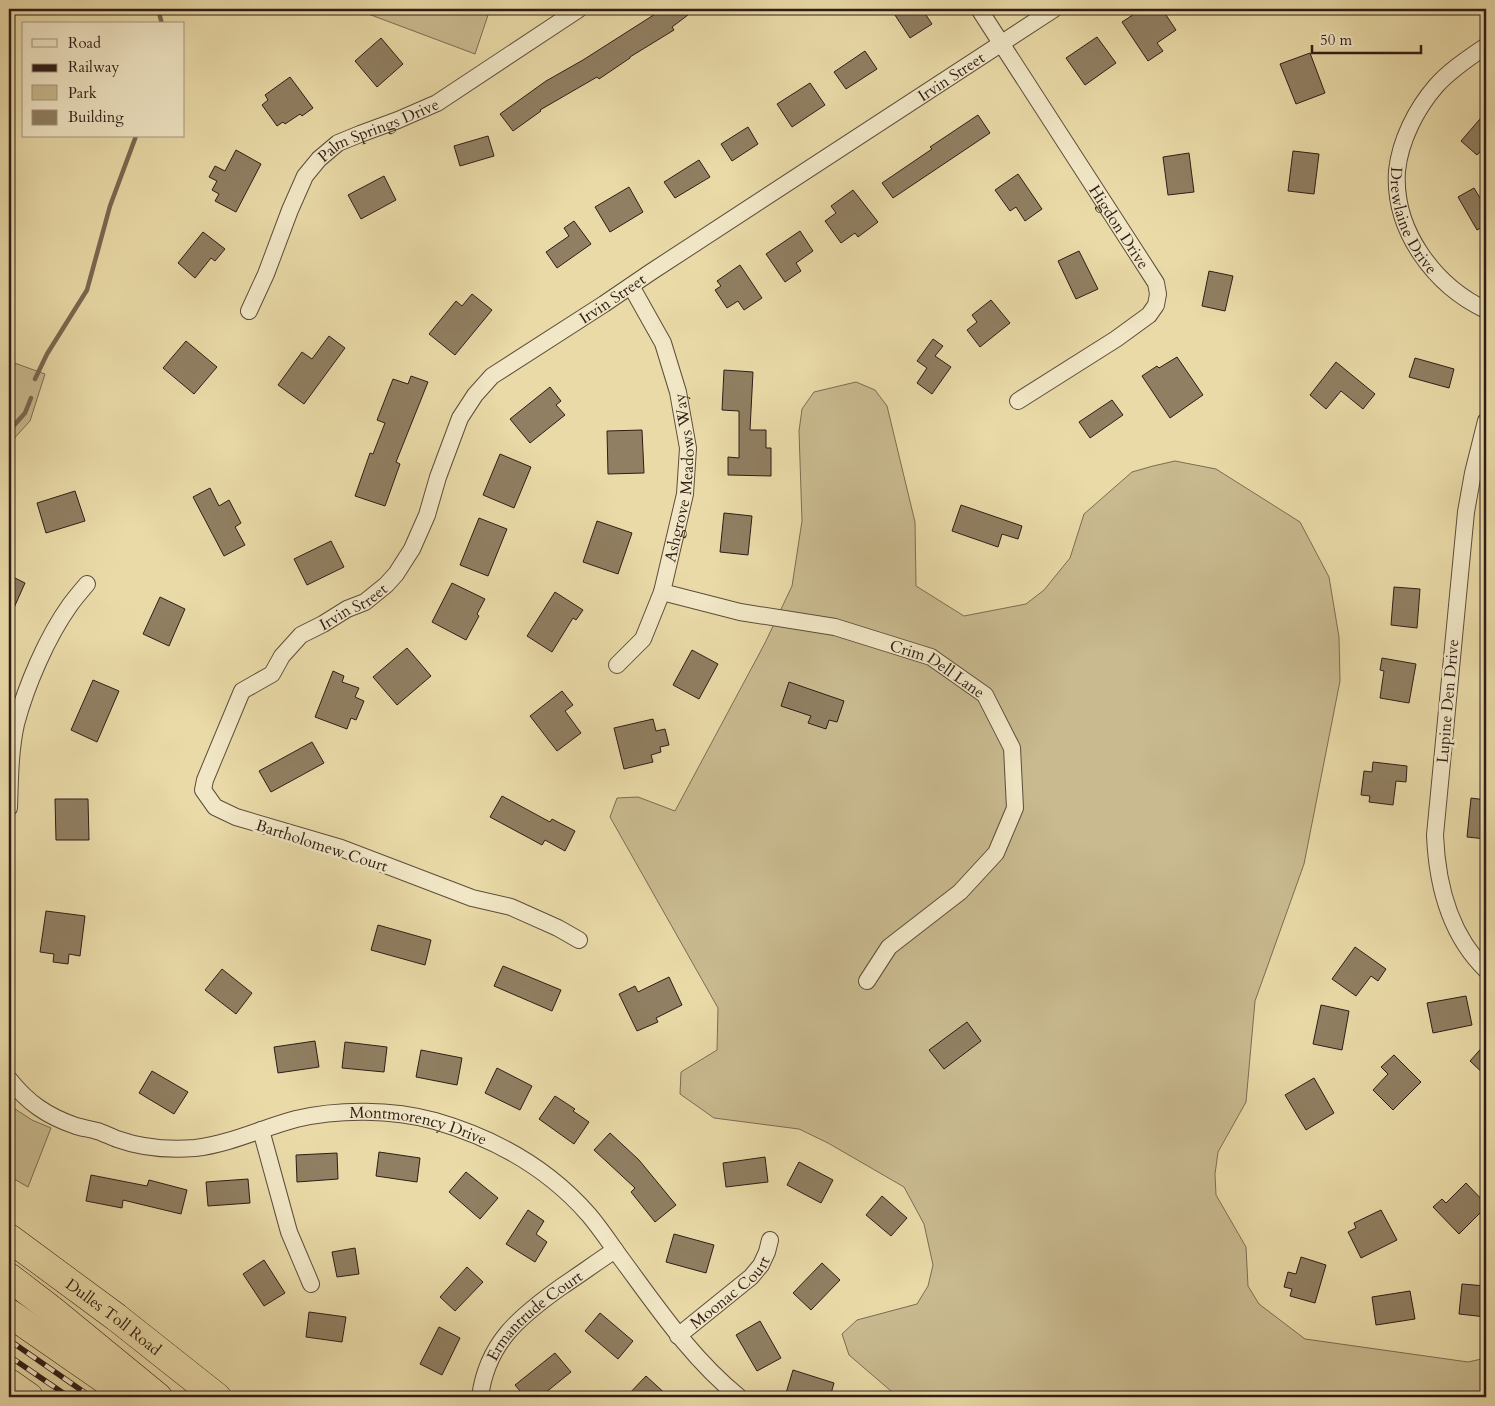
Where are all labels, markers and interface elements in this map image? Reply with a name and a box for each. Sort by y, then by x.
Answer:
legend [22,22,185,138]
scale bar [1312,22,1421,54]
text: 50 m [1320,30,1352,50]
text: Road [68,33,101,53]
street label: Irvin Street [914,47,989,107]
text: Railway [68,57,119,77]
text: Park [68,83,97,103]
street label: Palm Springs Drive [313,93,443,168]
text: Building [68,107,124,127]
street label: Drewlaine Drive [1385,167,1442,279]
street label: Higdon Drive [1083,181,1154,273]
street label: Irvin Street [575,269,650,329]
street label: Ashgrove Meadows Way [659,391,700,564]
street label: Irvin Street [316,578,392,636]
street label: Crim Dell Lane [887,635,989,704]
street label: Lupine Den Drive [1432,638,1464,764]
street label: Bartholomew Court [253,814,390,878]
street label: Montmorency Drive [349,1102,490,1151]
street label: Moonac Court [685,1253,776,1334]
street label: Ermantrude Court [482,1266,587,1365]
street label: Dulles Toll Road [61,1274,166,1361]

